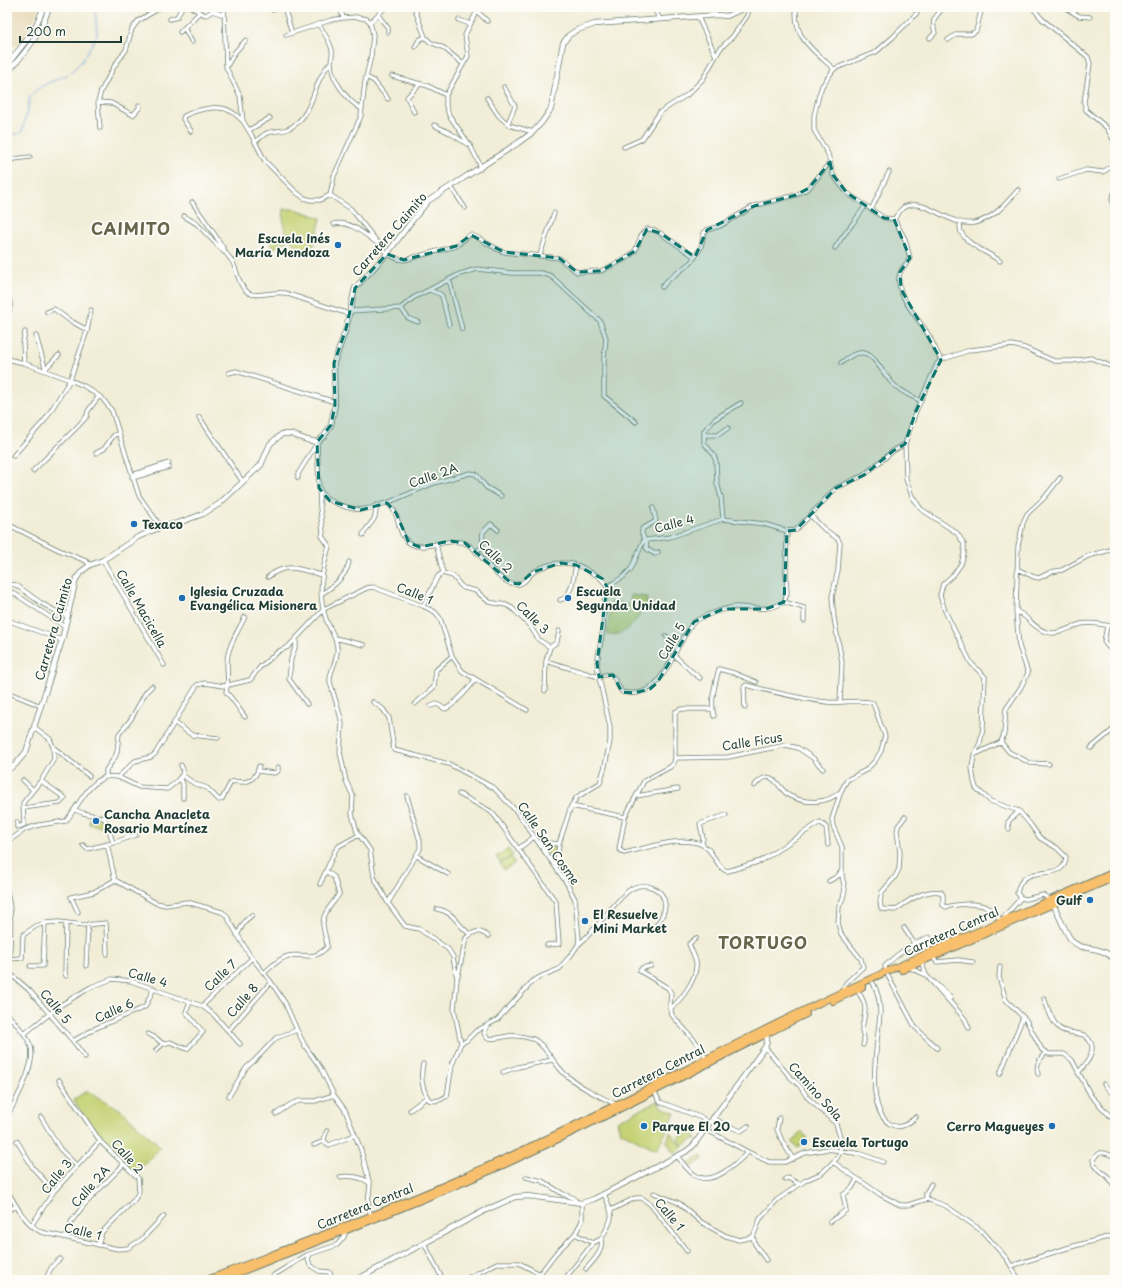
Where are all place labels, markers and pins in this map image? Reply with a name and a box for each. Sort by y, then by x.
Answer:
place label: Escuela Inés María Mendoza [235,229,330,261]
marker: Escuela Inés María Mendoza [333,240,343,250]
place label: Texaco [142,515,183,533]
marker: Texaco [129,519,139,529]
place label: Iglesia Cruzada Evangélica Misionera [190,582,318,614]
place label: Escuela Segunda Unidad [576,582,676,614]
marker: Iglesia Cruzada Evangélica Misionera [177,593,187,603]
marker: Escuela Segunda Unidad [563,593,573,603]
place label: Cancha Anacleta Rosario Martínez [104,805,210,837]
marker: Cancha Anacleta Rosario Martínez [91,816,101,826]
place label: Gulf [1056,891,1083,909]
marker: Gulf [1085,895,1095,905]
place label: El Resuelve Mini Market [593,905,667,937]
marker: El Resuelve Mini Market [580,916,590,926]
place label: Parque El 20 [652,1117,730,1135]
place label: Cerro Magueyes [946,1117,1044,1135]
marker: Parque El 20 [639,1121,649,1131]
marker: Cerro Magueyes [1047,1121,1057,1131]
place label: Escuela Tortugo [812,1133,908,1151]
marker: Escuela Tortugo [799,1137,809,1147]

